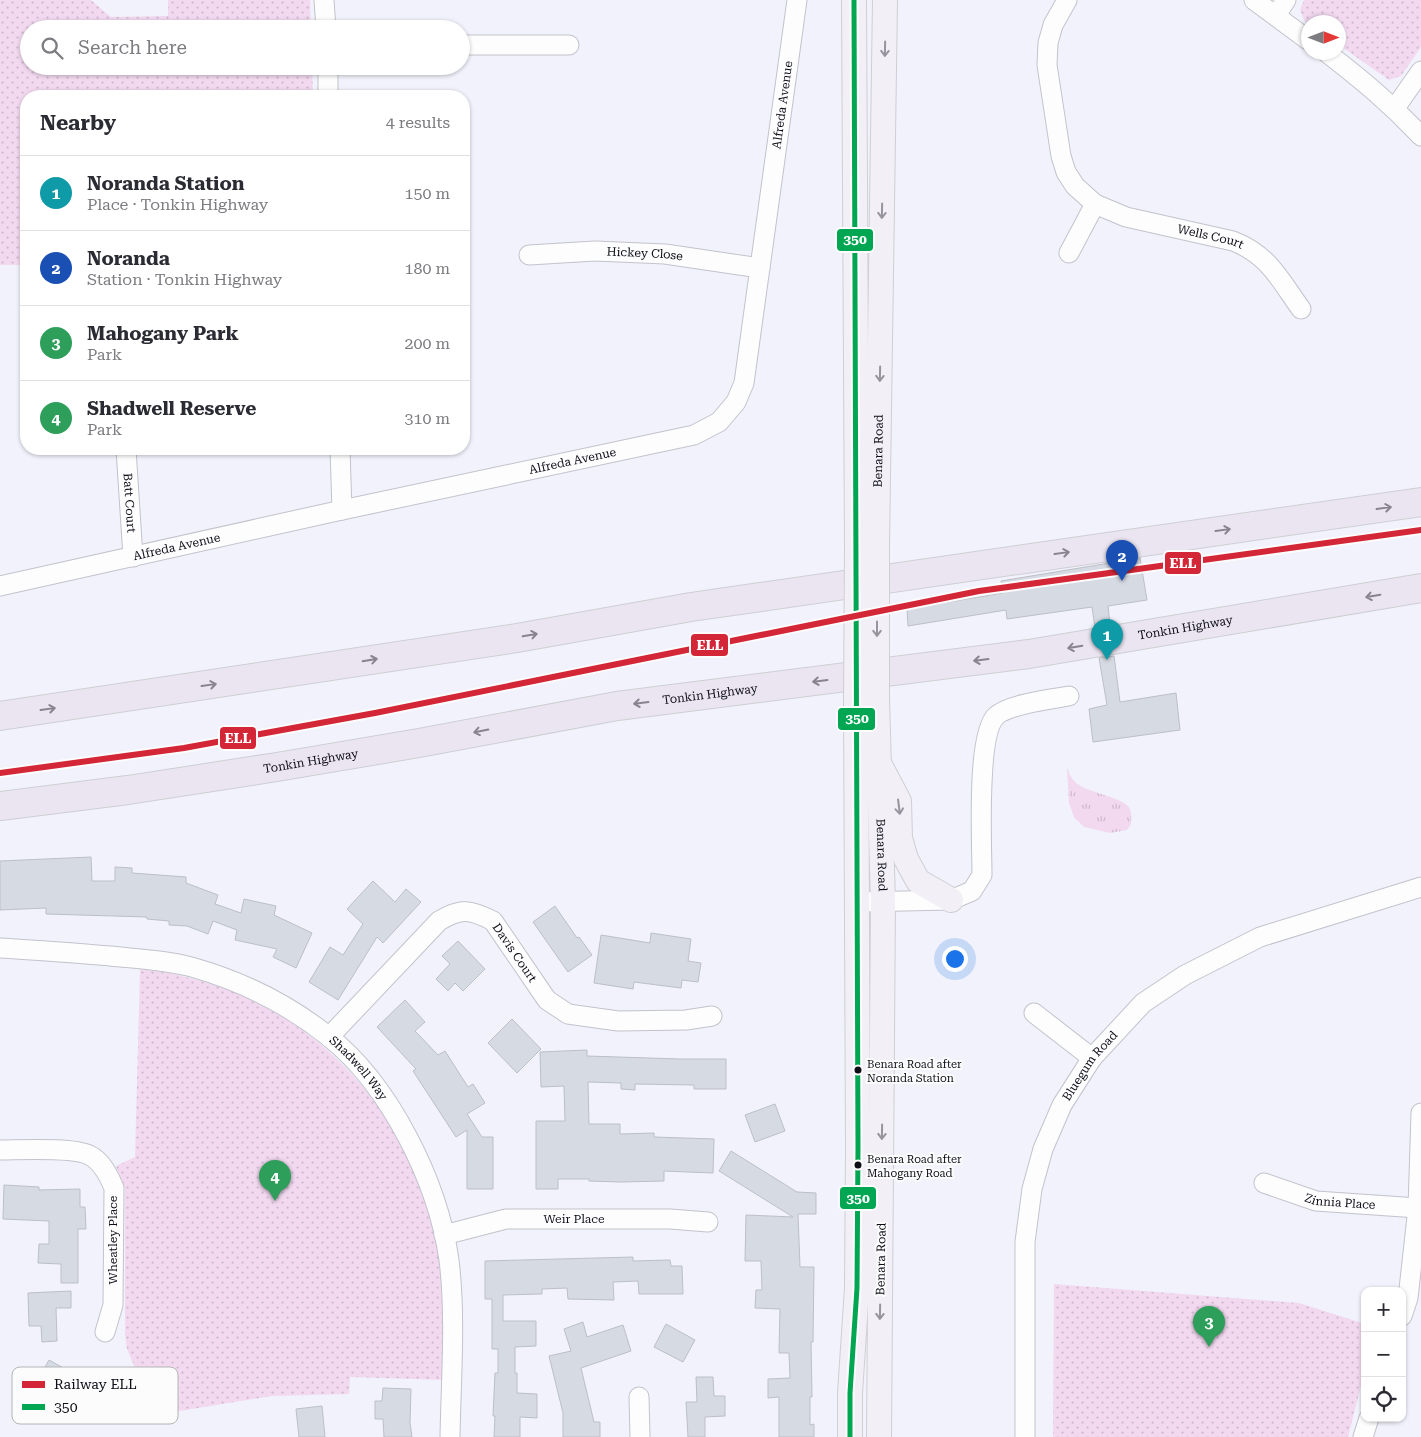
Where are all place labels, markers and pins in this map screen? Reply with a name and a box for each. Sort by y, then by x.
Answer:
pin: 2 [1106,540,1138,581]
pin: 1 [1091,619,1123,660]
place label: Benara Road after Noranda Station [867,1058,962,1085]
marker: Benara Road after Noranda Station [853,1065,863,1075]
place label: Benara Road after Mahogany Road [867,1153,962,1180]
pin: 4 [259,1160,291,1201]
marker: Benara Road after Mahogany Road [853,1160,863,1170]
pin: 3 [1193,1306,1225,1347]

